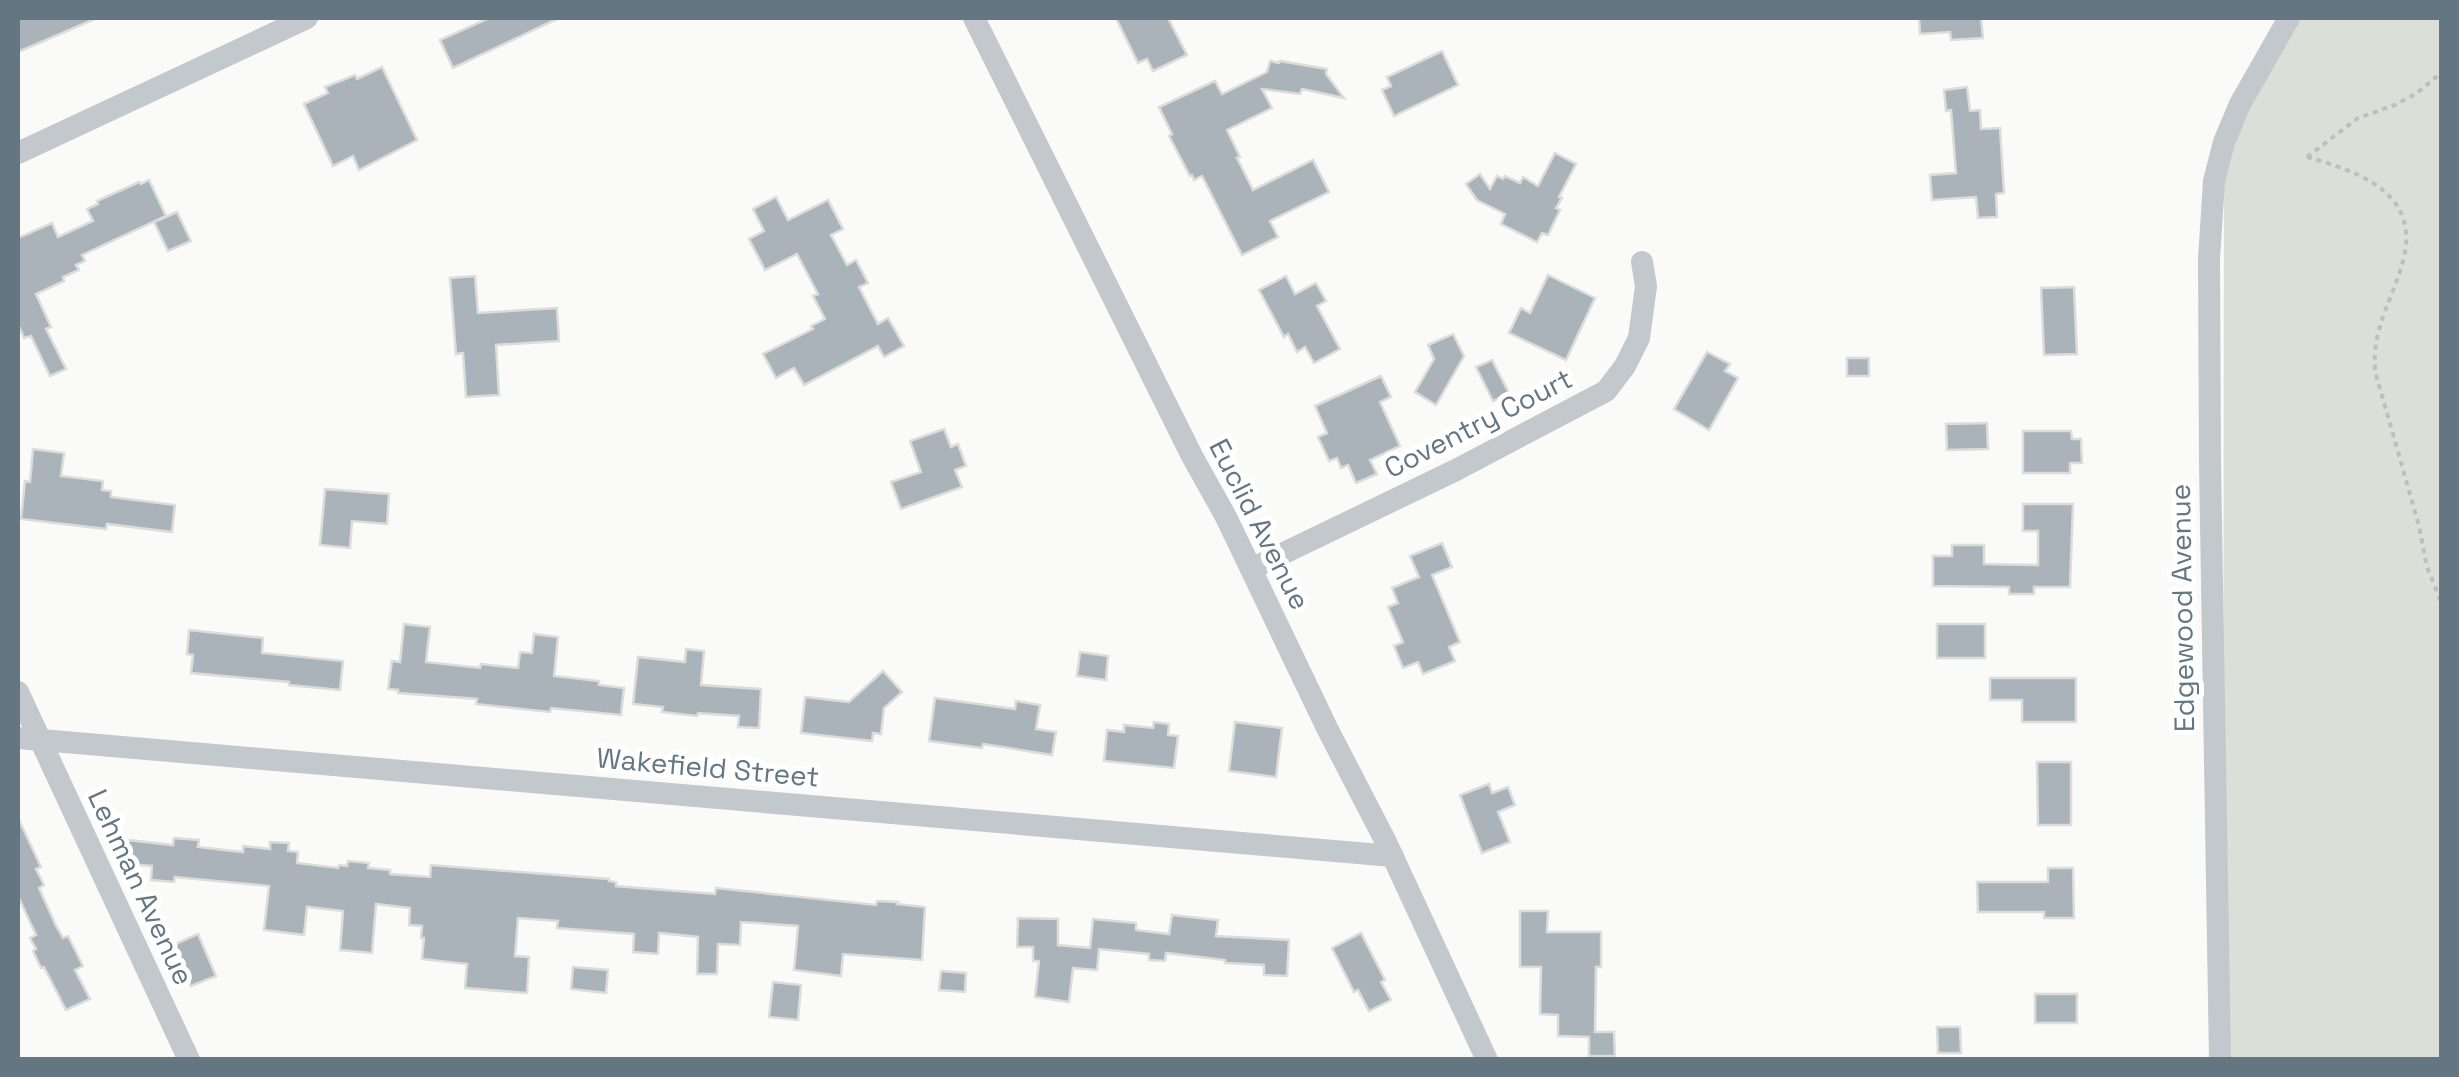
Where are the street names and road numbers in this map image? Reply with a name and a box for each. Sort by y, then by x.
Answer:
street label: Coventry Court [1378,360,1578,486]
street label: Euclid Avenue [1201,432,1319,616]
street label: Edgewood Avenue [2162,483,2202,733]
street label: Wakefield Street [595,739,821,795]
street label: Lehman Avenue [80,783,202,991]

